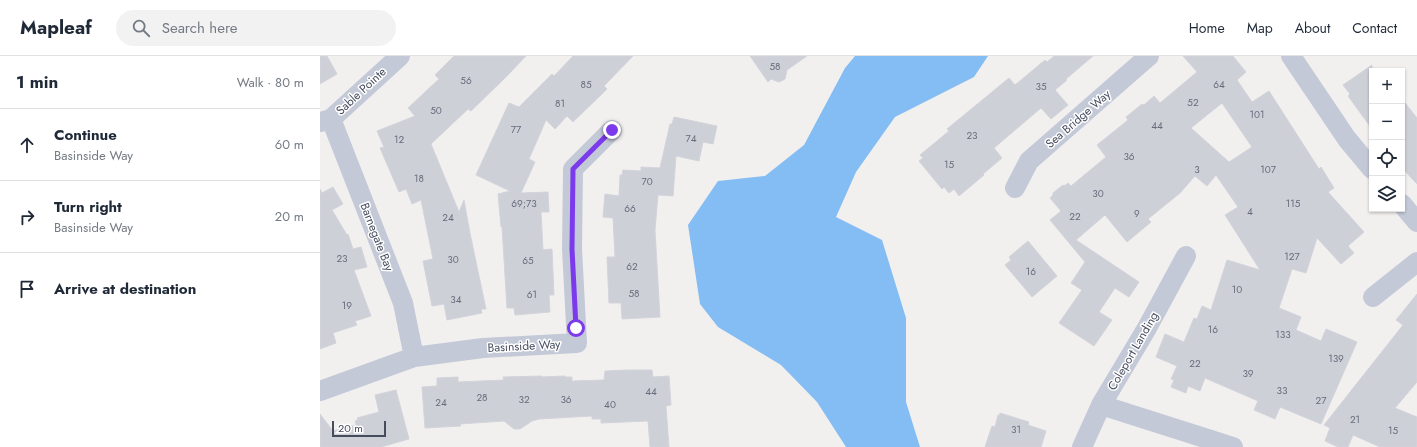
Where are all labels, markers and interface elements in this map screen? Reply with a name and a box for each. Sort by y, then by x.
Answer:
search box [116,10,396,46]
text: Mapleaf [20,14,92,41]
icon: search [130,17,152,39]
text: Search here [162,17,238,39]
text: Home [1189,18,1225,38]
text: Map [1247,18,1273,38]
text: About [1295,18,1330,38]
text: Contact [1352,18,1397,38]
house number: 58 [769,59,781,74]
street label: Sable Pointe [332,63,390,119]
map controls [1369,68,1405,212]
button: + [1369,68,1405,104]
text: 1 min [16,70,58,94]
text: Walk · 80 m [237,73,304,92]
house number: 56 [460,73,472,88]
house number: 85 [580,77,592,92]
house number: 64 [1213,77,1225,92]
house number: 35 [1035,79,1047,94]
street label: Sea Bridge Way [1041,85,1115,152]
house number: 52 [1187,95,1199,110]
house number: 81 [555,96,565,111]
house number: 50 [430,103,442,118]
button: − [1369,104,1405,140]
house number: 101 [1250,107,1265,122]
house number: 44 [1151,118,1163,133]
route end [603,121,621,139]
house number: 77 [511,122,522,137]
text: Continue [54,124,117,146]
house number: 23 [966,128,978,143]
house number: 74 [685,131,697,146]
house number: 12 [394,132,404,147]
icon: ahead [16,134,38,156]
text: 60 m [275,135,304,154]
button: locate [1369,140,1405,176]
text: Basinside Way [54,146,133,165]
house number: 36 [1123,149,1135,164]
house number: 15 [944,157,954,172]
house number: 3 [1194,162,1200,177]
house number: 107 [1260,162,1277,177]
house number: 18 [414,171,424,186]
house number: 70 [641,174,653,189]
button: layers [1369,176,1405,212]
house number: 30 [1092,186,1104,201]
text: Turn right [54,196,122,218]
house number: 69;73 [511,196,537,211]
house number: 115 [1286,196,1301,211]
street label: Barnegate Bay [356,200,399,275]
house number: 66 [624,201,636,216]
house number: 4 [1247,204,1253,219]
icon: right [16,206,38,228]
house number: 9 [1134,206,1140,221]
text: 20 m [275,207,304,226]
house number: 22 [1069,209,1081,224]
house number: 24 [442,210,454,225]
text: Basinside Way [54,218,133,237]
house number: 127 [1284,249,1300,264]
house number: 23 [336,251,348,266]
house number: 30 [447,252,459,267]
house number: 65 [522,253,534,268]
house number: 62 [626,259,638,274]
house number: 16 [1026,264,1036,279]
icon: arrive [16,278,38,300]
text: Arrive at destination [54,278,196,300]
house number: 10 [1232,282,1242,297]
house number: 58 [628,286,640,301]
house number: 61 [527,287,537,302]
house number: 34 [450,292,462,307]
house number: 19 [342,298,352,313]
street label: Coleport Landing [1103,308,1163,394]
route start [567,319,585,337]
house number: 16 [1208,322,1218,337]
house number: 133 [1275,327,1291,342]
street label: Basinside Way [487,335,562,357]
house number: 139 [1328,351,1344,366]
house number: 22 [1189,356,1201,371]
house number: 39 [1242,366,1254,381]
house number: 33 [1277,383,1288,398]
house number: 44 [645,384,657,399]
house number: 28 [476,390,488,405]
house number: 32 [518,392,530,407]
house number: 36 [560,392,572,407]
house number: 27 [1316,393,1327,408]
house number: 24 [435,395,447,410]
house number: 40 [604,397,616,412]
house number: 21 [1350,412,1360,427]
scale bar [332,419,386,438]
text: 20 m [338,420,363,436]
house number: 31 [1011,422,1021,437]
house number: 15 [1388,423,1398,438]

